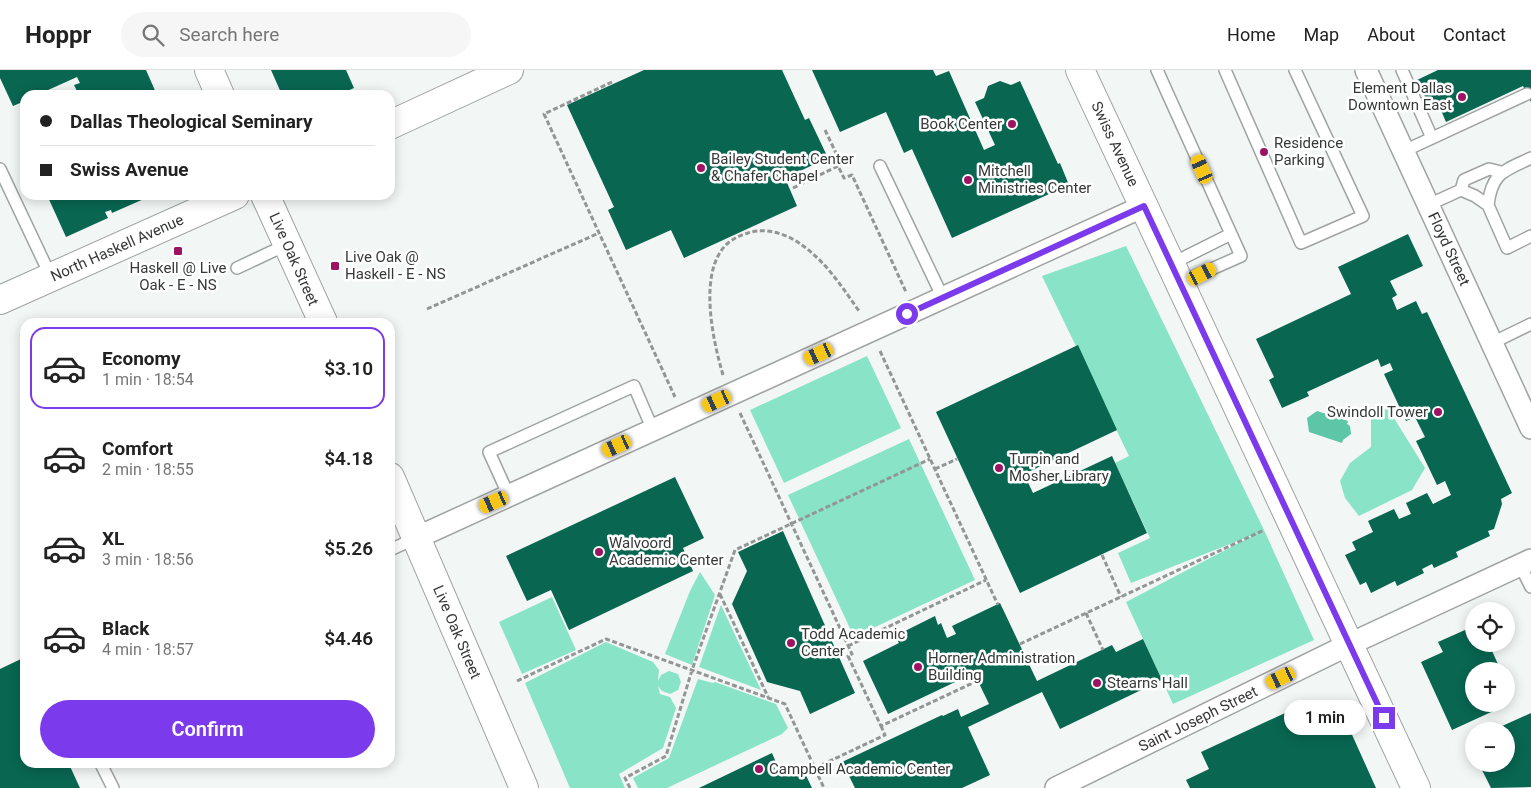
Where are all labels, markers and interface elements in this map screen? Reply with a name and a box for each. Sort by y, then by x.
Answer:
search box [121,12,471,57]
text: Hoppr [25,21,91,49]
icon: search [139,21,167,49]
text: Search here [179,23,279,46]
text: Home [1227,24,1276,45]
text: Map [1304,24,1339,45]
text: About [1367,24,1415,45]
text: Contact [1443,24,1506,45]
place label: Element Dallas Downtown East [1348,79,1452,114]
marker: Element Dallas Downtown East [1456,91,1468,103]
street label: Swiss Avenue [1087,98,1143,190]
text: Dallas Theological Seminary [70,110,313,133]
place label: Book Center [920,115,1002,133]
marker: Book Center [1006,118,1018,130]
place label: Residence Parking [1274,134,1343,169]
marker: Residence Parking [1258,146,1270,158]
place label: Bailey Student Center & Chafer Chapel [711,150,854,185]
car [1189,152,1214,186]
text: Swiss Avenue [70,158,189,181]
marker: Bailey Student Center & Chafer Chapel [695,162,707,174]
place label: Mitchell Ministries Center [978,162,1091,197]
marker: Mitchell Ministries Center [962,174,974,186]
street label: Floyd Street [1424,209,1474,289]
street label: Live Oak Street [265,210,323,308]
street label: North Haskell Avenue [48,211,186,285]
marker: Haskell @ Live Oak - E - NS [172,245,184,257]
place label: Live Oak @ Haskell - E - NS [345,248,446,283]
place label: Haskell @ Live Oak - E - NS [129,259,227,294]
marker: Live Oak @ Haskell - E - NS [329,260,341,272]
car [1185,261,1218,287]
route start [896,303,918,325]
car [802,341,835,367]
icon: car [42,346,87,391]
text: Economy [102,347,181,370]
text: $3.10 [324,357,373,380]
text: 1 min · 18:54 [102,370,194,389]
car [700,388,733,414]
place label: Swindoll Tower [1327,403,1428,421]
marker: Swindoll Tower [1432,406,1444,418]
car [600,433,633,459]
icon: car [42,436,87,481]
text: Comfort [102,437,173,460]
text: $4.18 [324,447,373,470]
place label: Turpin and Mosher Library [1009,450,1109,485]
text: 2 min · 18:55 [102,460,194,479]
marker: Turpin and Mosher Library [993,462,1005,474]
car [477,489,510,515]
icon: car [42,526,87,571]
text: XL [102,527,124,550]
place label: Walvoord Academic Center [609,534,724,569]
text: $5.26 [324,537,373,560]
marker: Walvoord Academic Center [593,546,605,558]
text: 3 min · 18:56 [102,550,194,569]
street label: Live Oak Street [429,582,485,682]
map controls [1465,602,1515,772]
button: locate [1465,602,1515,652]
icon: car [42,616,87,661]
text: Black [102,617,149,640]
place label: Todd Academic Center [801,625,905,660]
text: $4.46 [324,627,373,650]
marker: Todd Academic Center [785,637,797,649]
text: 4 min · 18:57 [102,640,194,659]
place label: Horner Administration Building [928,649,1075,684]
marker: Horner Administration Building [912,661,924,673]
button: + [1465,662,1515,712]
car [1264,665,1297,691]
place label: Stearns Hall [1107,674,1188,692]
marker: Stearns Hall [1091,677,1103,689]
street label: Saint Joseph Street [1136,682,1261,756]
button: Confirm [40,700,375,758]
callout: 1 min [1284,700,1366,736]
route end [1373,707,1395,729]
text: 1 min [1305,708,1345,727]
button: − [1465,722,1515,772]
place label: Campbell Academic Center [769,760,950,778]
marker: Campbell Academic Center [753,763,765,775]

